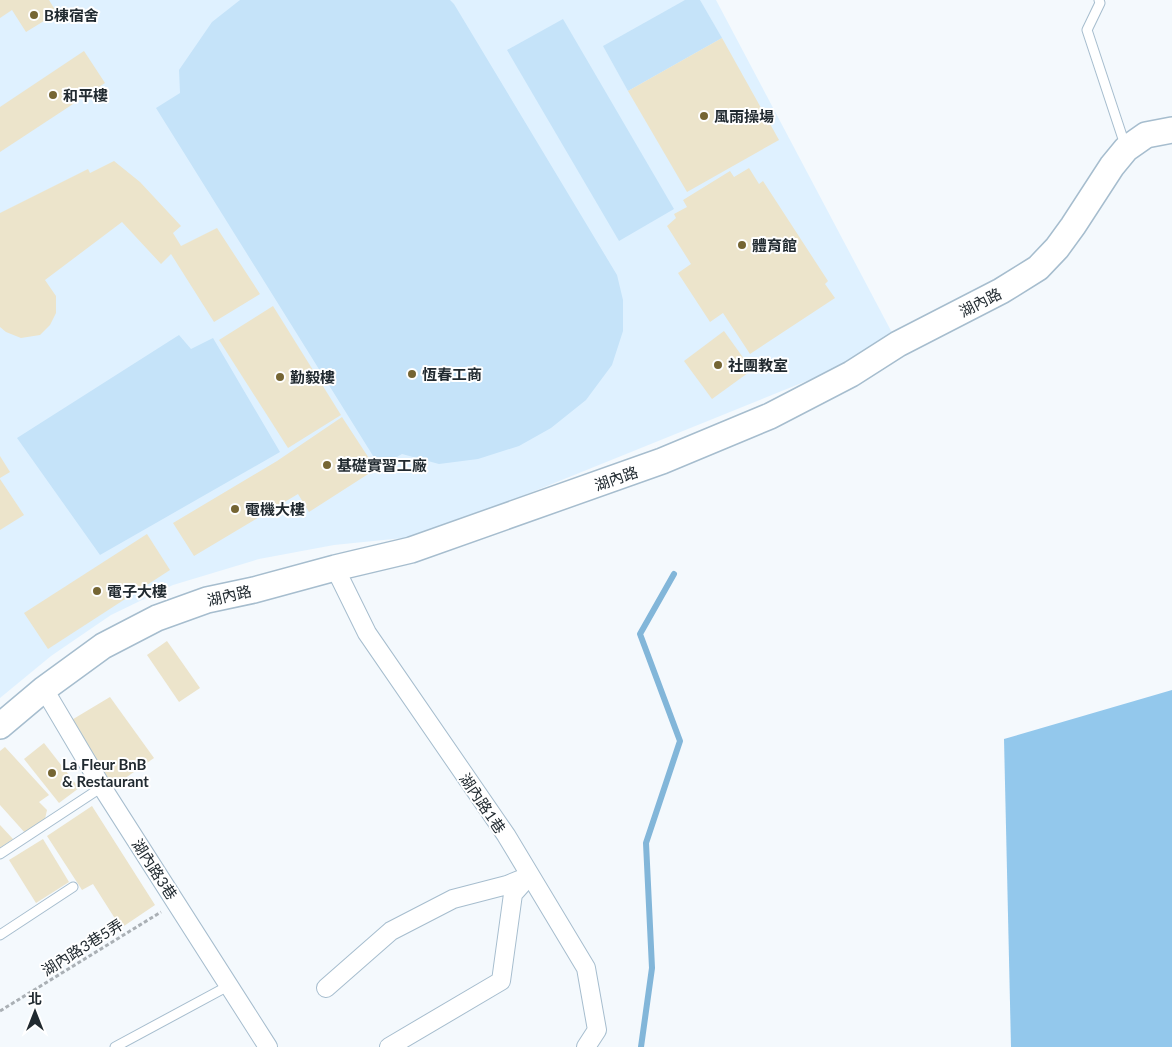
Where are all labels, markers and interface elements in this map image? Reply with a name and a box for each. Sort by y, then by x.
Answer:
place label: B棟宿舍 [44,6,99,24]
marker: B棟宿舍 [28,9,40,21]
place label: 和平樓 [63,86,108,104]
marker: 和平樓 [47,89,59,101]
place label: 風雨操場 [714,107,774,125]
marker: 風雨操場 [698,110,710,122]
place label: 體育館 [752,236,797,254]
marker: 體育館 [736,239,748,251]
street label: 湖內路 [956,284,1004,320]
place label: 社團教室 [728,356,788,374]
marker: 社團教室 [712,359,724,371]
place label: 恆春工商 [422,365,482,383]
place label: 勤毅樓 [290,368,335,386]
marker: 恆春工商 [406,368,418,380]
marker: 勤毅樓 [274,371,286,383]
place label: 基礎實習工廠 [337,456,427,474]
marker: 基礎實習工廠 [321,459,333,471]
street label: 湖內路 [592,462,640,494]
place label: 電機大樓 [245,500,305,518]
marker: 電機大樓 [229,503,241,515]
street label: 湖內路 [205,581,253,609]
place label: 電子大樓 [107,582,167,600]
marker: 電子大樓 [91,585,103,597]
place label: La Fleur BnB & Restaurant [62,755,149,790]
marker: La Fleur BnB & Restaurant [46,767,58,779]
street label: 湖內路1巷 [456,769,510,837]
street label: 湖內路3巷 [129,835,181,903]
street label: 湖內路3巷5弄 [38,915,126,979]
north arrow [10,987,60,1037]
text: 北 [28,990,42,1007]

